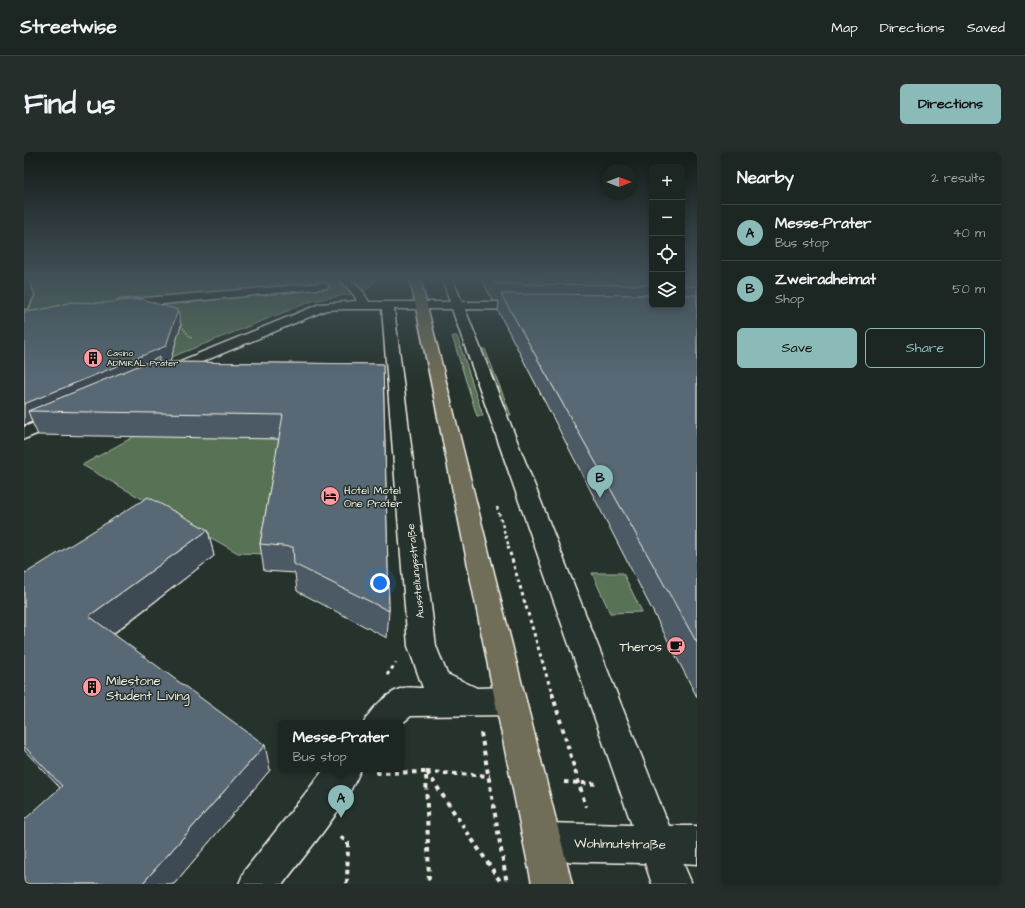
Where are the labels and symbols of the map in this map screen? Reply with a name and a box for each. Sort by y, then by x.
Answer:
north arrow [601,164,637,200]
building icon: Casino ADMIRAL Prater [82,347,104,369]
place label: Casino ADMIRAL Prater [107,347,178,370]
pin: B [587,465,613,498]
place label: Hotel Motel One Prater [344,483,402,511]
hotel icon: Hotel Motel One Prater [319,485,341,507]
street label: Ausstellungsstraße [403,523,429,619]
your location [370,573,390,593]
cafe icon: Theros [665,635,687,657]
place label: Theros [619,638,662,656]
place label: Milestone Student Living [106,672,190,706]
building icon: Milestone Student Living [81,676,103,698]
pin: A [328,785,354,818]
street label: Wohlmutstraße [574,834,666,854]

